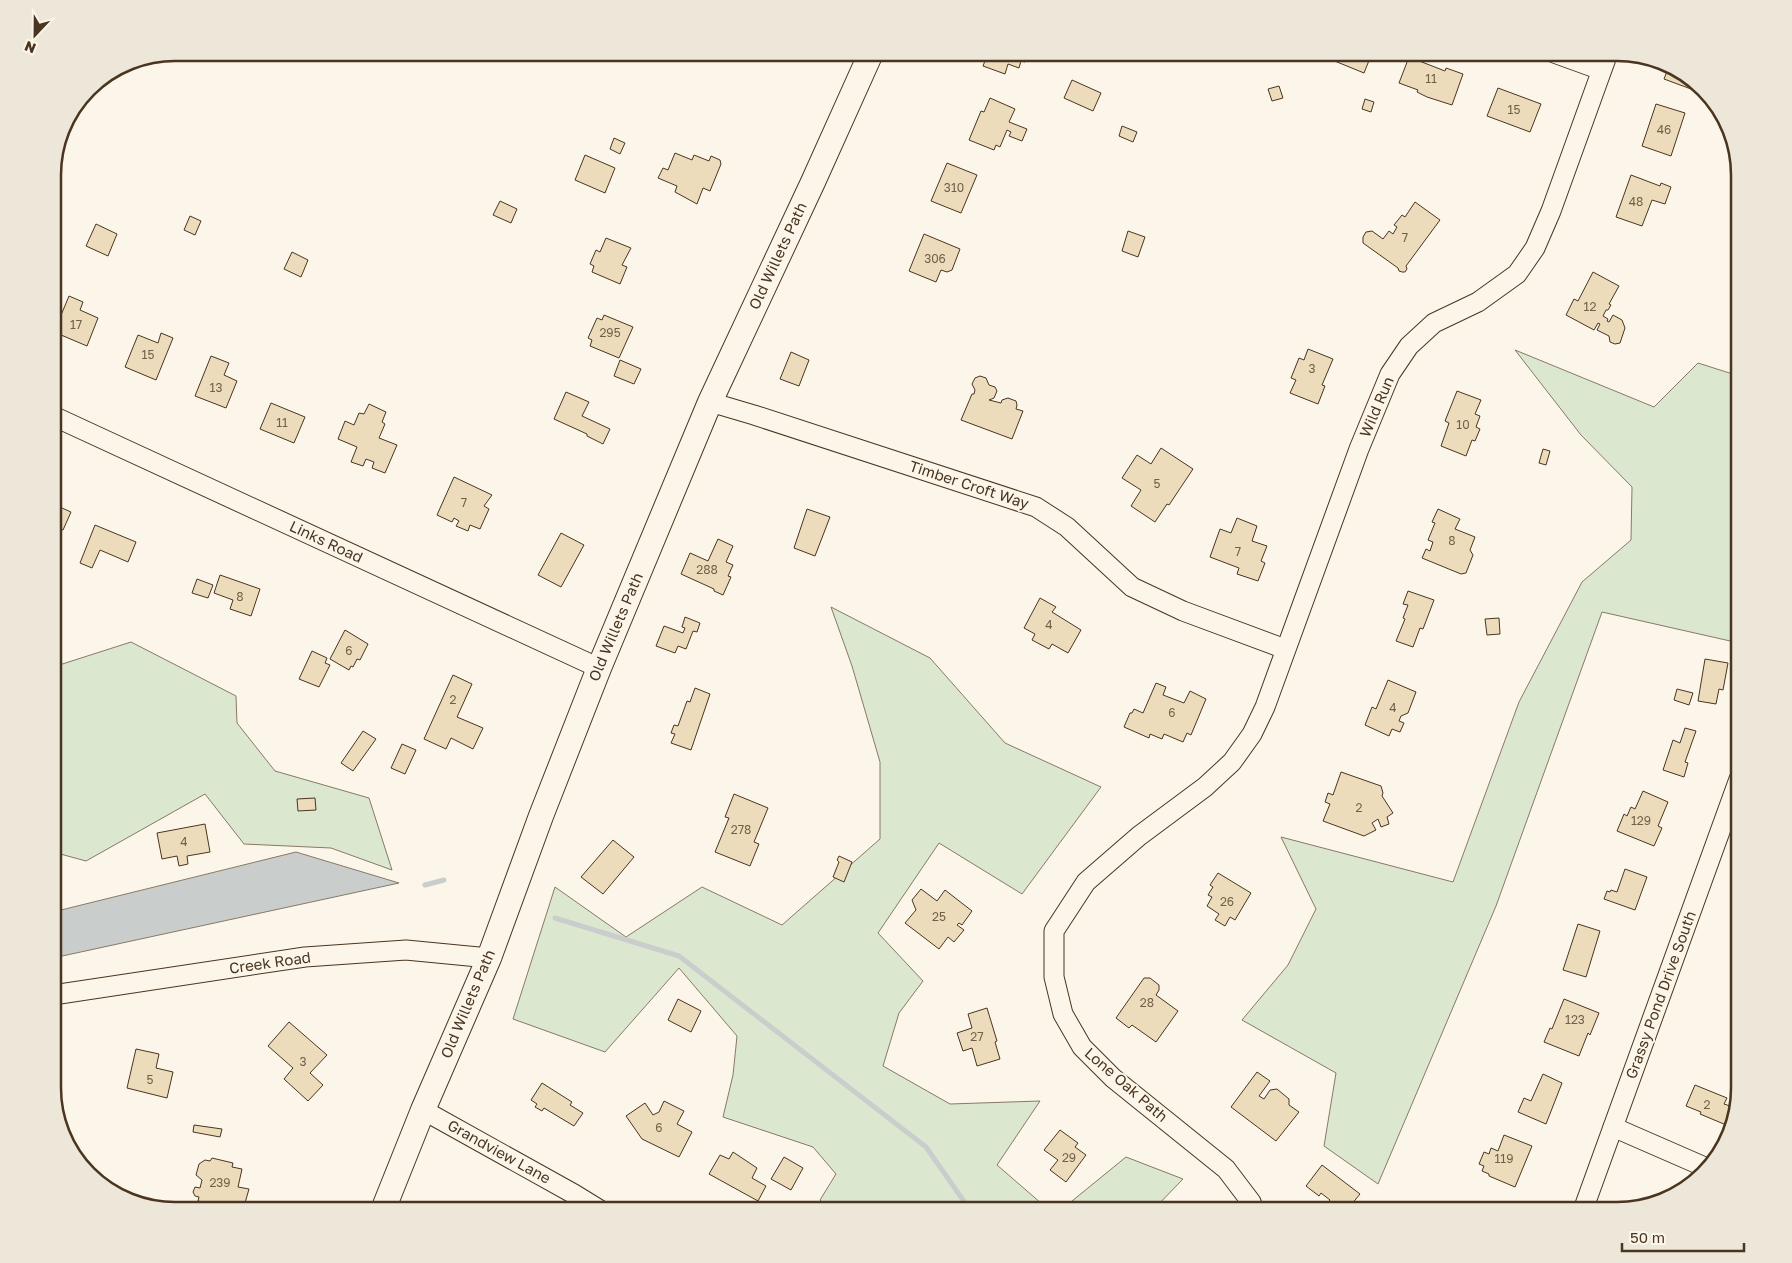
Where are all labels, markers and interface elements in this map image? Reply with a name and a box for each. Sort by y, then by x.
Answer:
north arrow [10,10,60,60]
text: N [22,38,38,57]
house number: 11 [1425,71,1437,86]
house number: 15 [1508,102,1520,117]
house number: 46 [1657,122,1671,137]
house number: 310 [944,180,964,195]
house number: 48 [1629,194,1643,209]
street label: Old Willets Path [744,199,810,312]
house number: 7 [1402,230,1408,245]
house number: 306 [924,251,946,266]
house number: 12 [1584,299,1596,314]
house number: 17 [70,317,82,332]
house number: 295 [599,325,621,340]
house number: 15 [142,347,154,362]
house number: 3 [1308,361,1316,376]
street label: Wild Run [1355,374,1397,440]
house number: 13 [210,380,222,395]
house number: 11 [276,415,288,430]
house number: 10 [1456,417,1470,432]
street label: Timber Croft Way [907,456,1032,512]
house number: 5 [1154,476,1161,491]
house number: 7 [461,495,467,510]
street label: Links Road [287,516,366,566]
house number: 8 [1448,533,1456,548]
house number: 7 [1235,544,1241,559]
house number: 288 [696,562,718,577]
street label: Old Willets Path [584,570,646,684]
house number: 8 [236,589,244,604]
house number: 4 [1045,617,1053,632]
house number: 6 [345,643,353,658]
house number: 2 [450,692,457,707]
house number: 4 [1389,700,1397,715]
house number: 6 [1168,705,1176,720]
house number: 2 [1356,800,1363,815]
house number: 129 [1631,813,1651,828]
house number: 278 [731,822,751,837]
house number: 4 [180,834,188,849]
house number: 26 [1220,894,1234,909]
street label: Grassy Pond Drive South [1621,908,1699,1081]
house number: 25 [932,909,946,924]
street label: Creek Road [228,947,312,977]
street label: Old Willets Path [436,947,498,1061]
house number: 28 [1140,995,1154,1010]
house number: 123 [1565,1012,1585,1027]
house number: 27 [970,1029,984,1044]
street label: Lone Oak Path [1081,1043,1172,1125]
house number: 3 [299,1054,307,1069]
house number: 5 [147,1072,154,1087]
house number: 2 [1704,1097,1711,1112]
street label: Grandview Lane [445,1115,554,1187]
house number: 6 [655,1120,663,1135]
house number: 29 [1062,1150,1076,1165]
house number: 119 [1495,1151,1513,1166]
house number: 239 [209,1175,231,1190]
scale bar [1622,1220,1744,1252]
text: 50 m [1630,1228,1665,1246]

